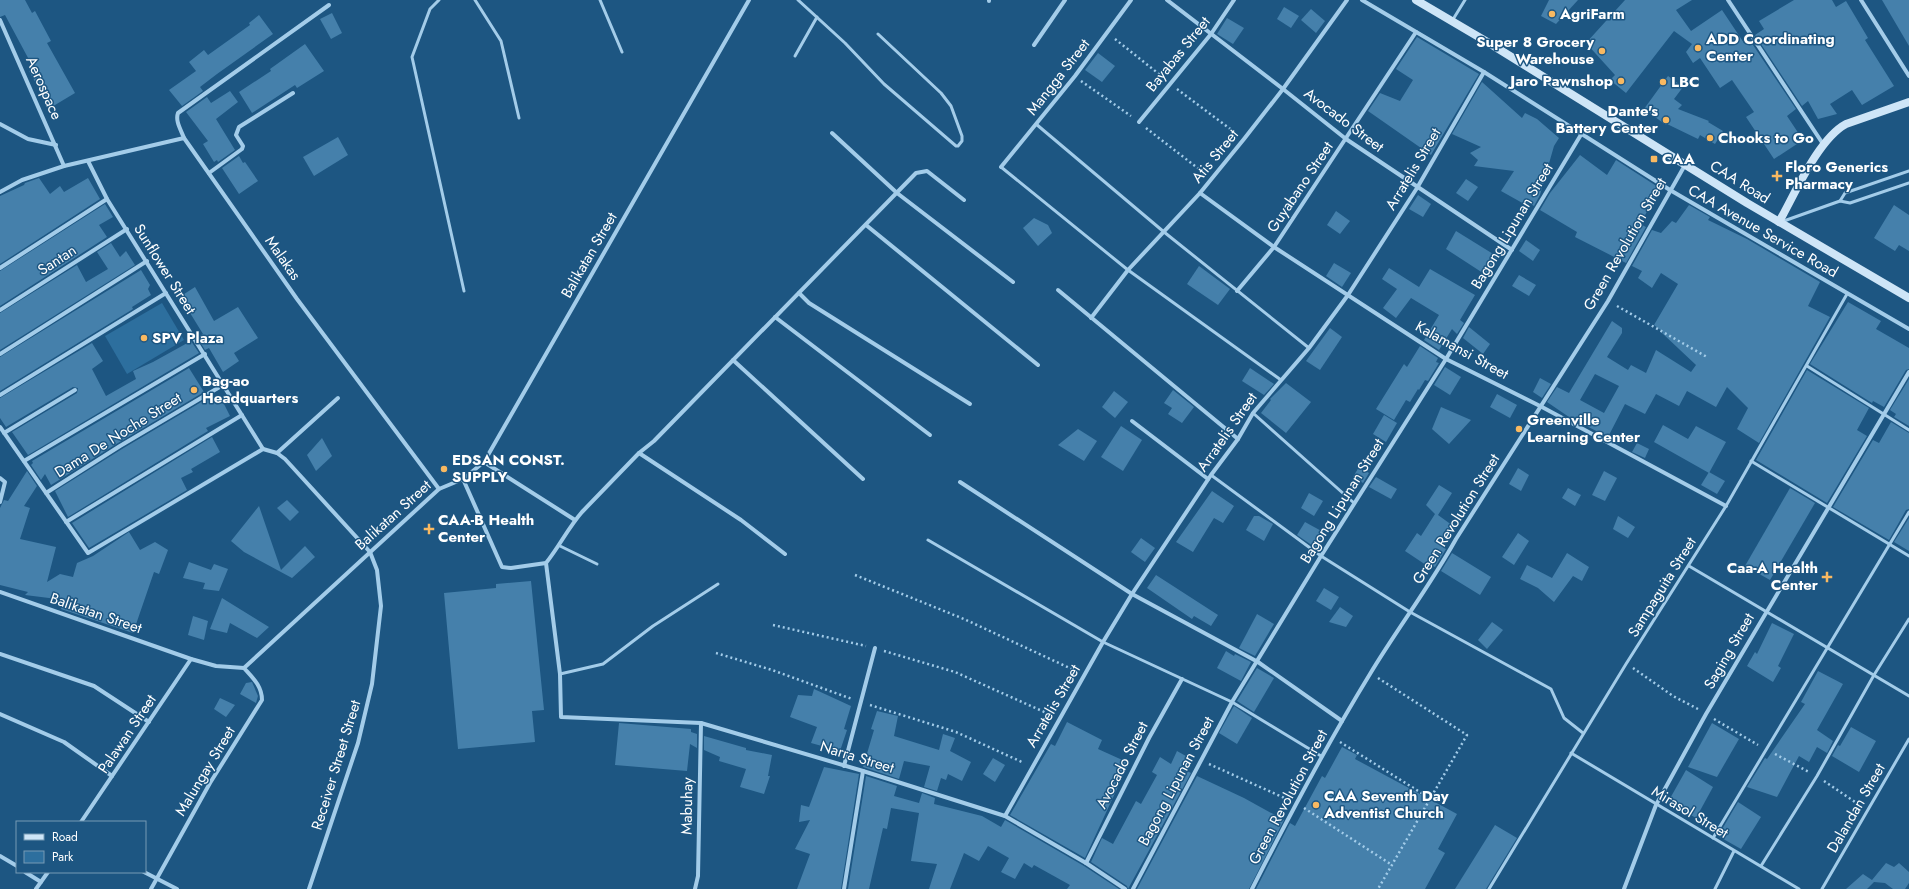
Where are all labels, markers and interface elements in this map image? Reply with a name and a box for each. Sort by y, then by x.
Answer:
place label: AgriFarm [1559,3,1625,25]
marker: AgriFarm [1547,9,1557,19]
street label: Bayabas Street [1141,11,1216,96]
place label: ADD Coordinating Center [1705,28,1835,67]
place label: Super 8 Grocery Warehouse [1476,31,1594,70]
street label: Mangga Street [1021,34,1095,120]
marker: ADD Coordinating Center [1693,43,1703,53]
marker: Super 8 Grocery Warehouse [1597,46,1607,56]
street label: Aerospace [20,53,68,124]
place label: Jaro Pawnshop [1507,70,1613,92]
place label: LBC [1671,71,1699,93]
marker: Jaro Pawnshop [1616,76,1626,86]
marker: LBC [1658,77,1668,87]
street label: Avocado Street [1299,83,1389,158]
place label: Dante's Battery Center [1556,100,1659,139]
marker: Dante's Battery Center [1661,115,1671,125]
street label: Arratelis Street [1380,123,1446,214]
street label: Atis Street [1186,124,1244,188]
place label: Chooks to Go [1718,127,1814,149]
marker: Chooks to Go [1705,133,1715,143]
street label: Guyabano Street [1261,137,1339,237]
place label: CAA [1662,148,1696,170]
marker: CAA [1649,154,1659,164]
street label: CAA Road [1706,155,1774,209]
place label: Floro Generics Pharmacy [1785,156,1888,195]
street label: Bagong Lipunan Street [1466,158,1559,293]
marker: Floro Generics Pharmacy [1772,171,1782,181]
street label: Green Revolution Street [1578,173,1672,314]
street label: CAA Avenue Service Road [1684,179,1842,283]
street label: Balikatan Street [556,208,623,302]
street label: Sunflower Street [128,220,202,319]
street label: Malakas [260,231,306,285]
street label: Santan [33,239,81,281]
street label: Kalamansi Street [1411,315,1513,385]
place label: SPV Plaza [152,327,224,349]
marker: SPV Plaza [139,333,149,343]
place label: Bag-ao Headquarters [202,370,298,409]
marker: Bag-ao Headquarters [189,385,199,395]
street label: Dama De Noche Street [50,387,186,483]
street label: Arratelis Street [1191,388,1263,476]
place label: Greenville Learning Center [1527,409,1641,448]
marker: Greenville Learning Center [1514,424,1524,434]
street label: Bagong Lipunan Street [1295,434,1390,568]
place label: EDSAN CONST. SUPPLY [452,449,565,488]
street label: Green Revolution Street [1407,449,1505,588]
marker: EDSAN CONST. SUPPLY [439,464,449,474]
street label: Balikatan Street [350,475,436,555]
place label: CAA-B Health Center [438,509,534,548]
marker: CAA-B Health Center [423,523,435,535]
street label: Sampaguita Street [1622,532,1702,641]
place label: Caa-A Health Center [1727,557,1819,596]
marker: Caa-A Health Center [1821,571,1833,583]
street label: Balikatan Street [47,587,145,639]
street label: Saging Street [1698,609,1760,693]
street label: Arratelis Street [1020,660,1086,752]
street label: Palawan Street [92,690,162,778]
street label: Receiver Street Street [306,697,366,833]
street label: Bagong Lipunan Street [1133,712,1220,850]
street label: Avocado Street [1091,717,1154,812]
street label: Malungay Street [170,722,241,820]
street label: Green Revolution Street [1243,725,1333,868]
street label: Narra Street [817,735,897,779]
street label: Dalandan Street [1822,759,1891,857]
street label: Mabuhay [676,777,699,835]
street label: Mirasol Street [1647,780,1733,844]
place label: CAA Seventh Day Adventist Church [1323,785,1449,824]
marker: CAA Seventh Day Adventist Church [1311,800,1321,810]
legend [16,821,146,873]
text: Road [52,828,78,846]
text: Park [52,848,74,866]

